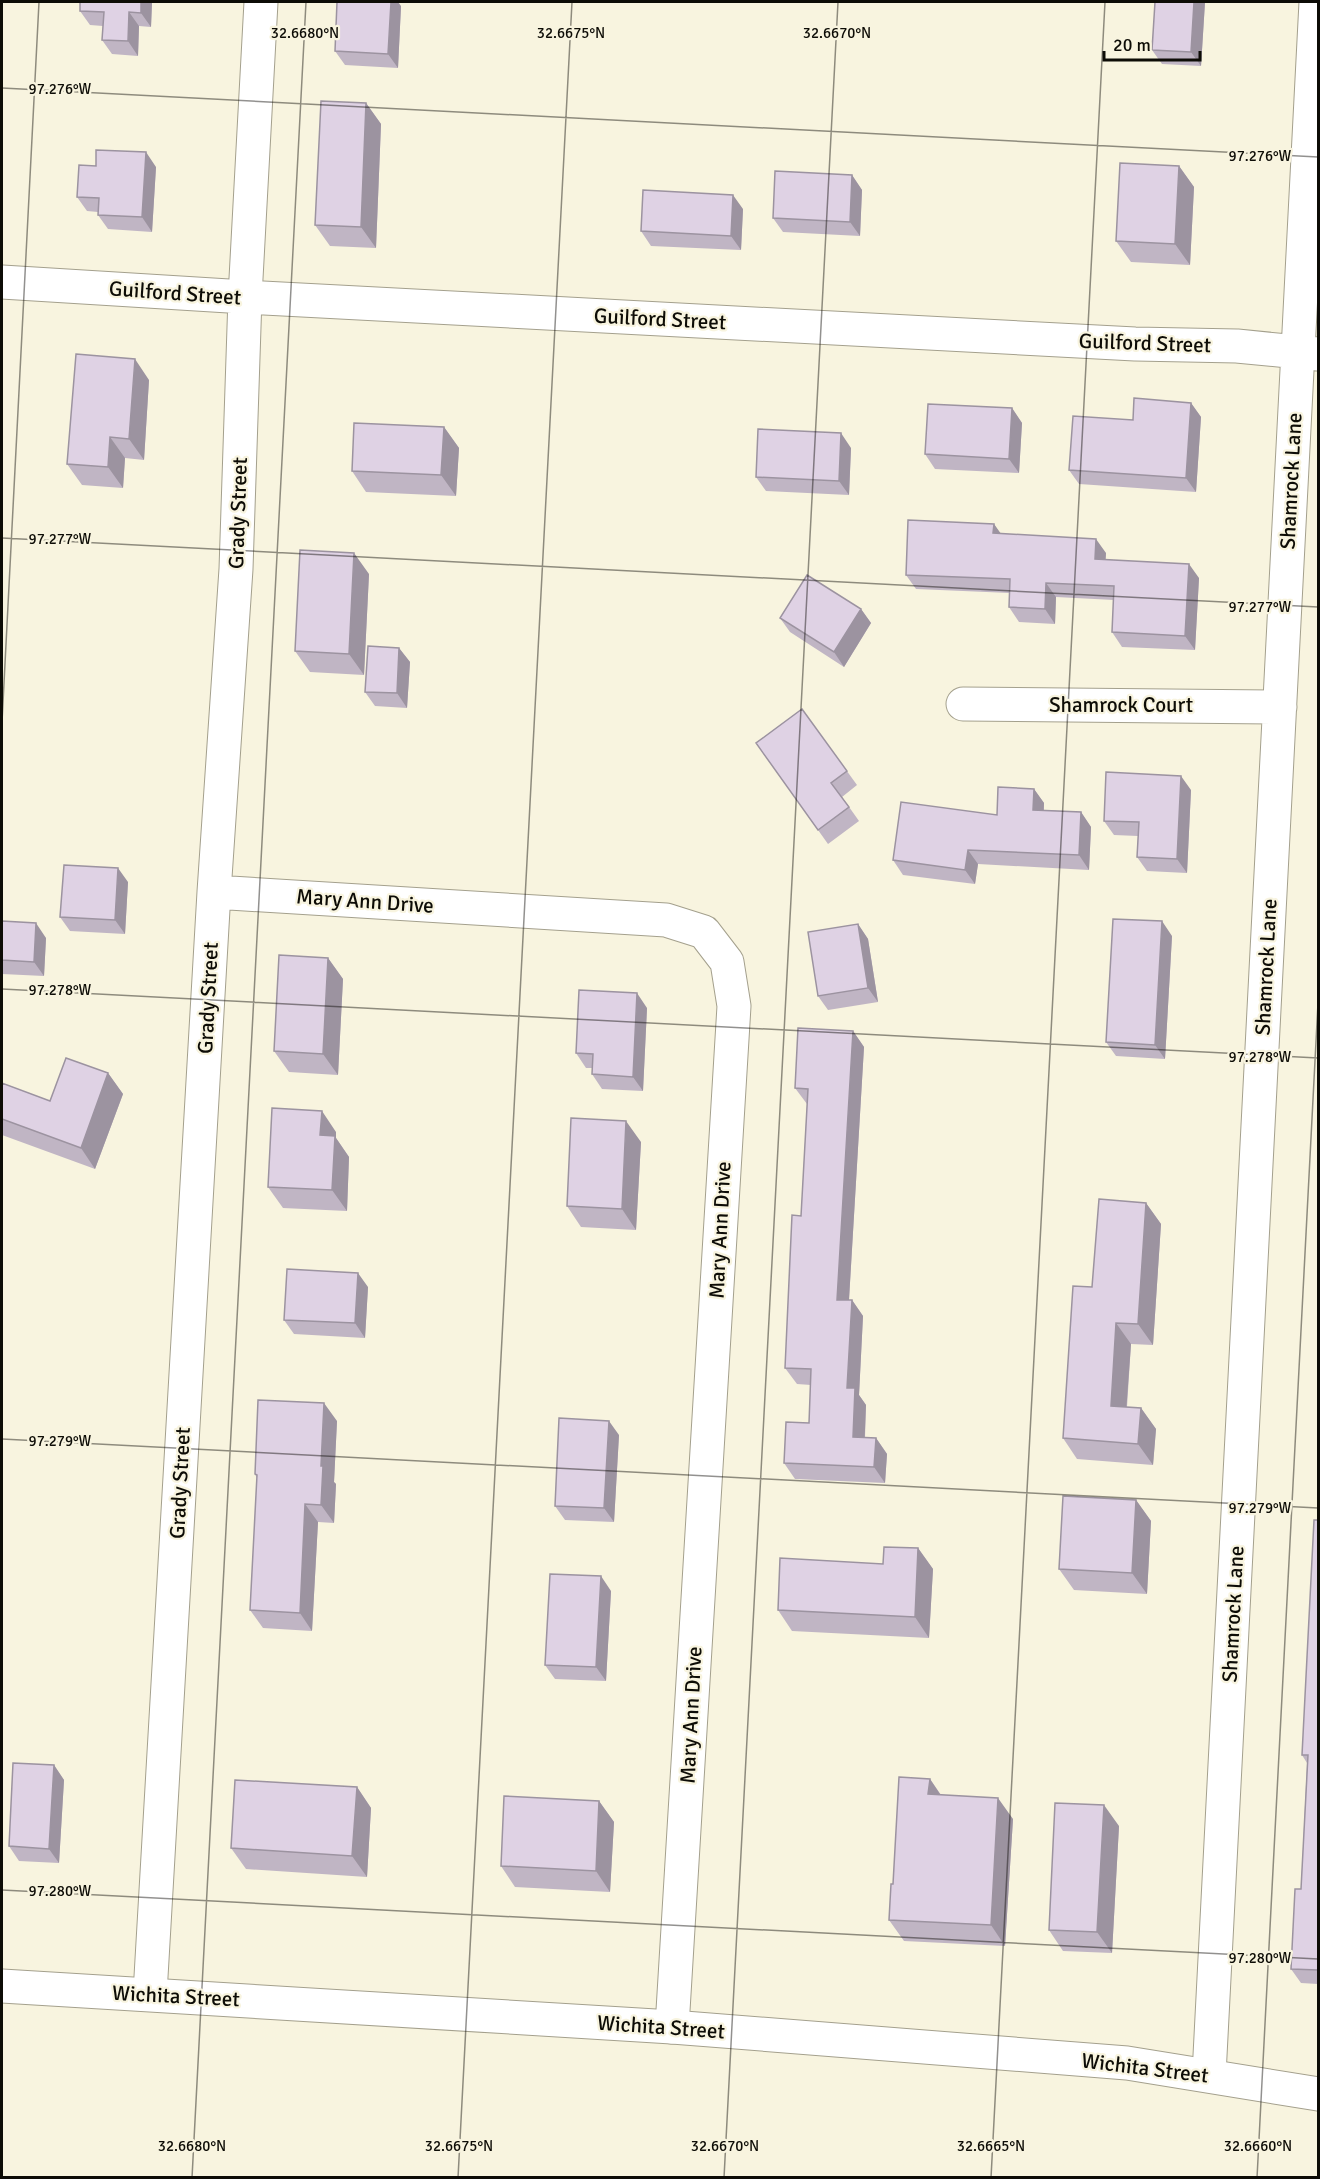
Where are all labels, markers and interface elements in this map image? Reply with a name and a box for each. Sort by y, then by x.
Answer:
text: 32.6680°N [271,24,339,42]
text: 32.6675°N [537,24,605,42]
text: 32.6670°N [803,24,871,42]
scale bar [1104,24,1200,62]
text: 20 m [1113,34,1151,56]
text: 97.276°W [29,80,92,98]
text: 97.276°W [1229,147,1292,165]
street label: Guilford Street [108,275,242,311]
street label: Guilford Street [593,303,727,335]
street label: Guilford Street [1078,328,1212,358]
street label: Shamrock Lane [1274,412,1308,550]
street label: Grady Street [223,457,253,569]
text: 97.277°W [29,530,92,548]
text: 97.277°W [1229,598,1292,616]
street label: Shamrock Court [1049,692,1193,718]
street label: Mary Ann Drive [295,883,435,919]
street label: Shamrock Lane [1249,898,1283,1036]
street label: Grady Street [192,941,224,1055]
text: 97.278°W [29,981,92,999]
text: 97.278°W [1229,1048,1292,1066]
street label: Mary Ann Drive [703,1161,737,1299]
street label: Grady Street [164,1426,196,1540]
text: 97.279°W [29,1432,92,1450]
text: 97.279°W [1229,1499,1292,1517]
street label: Shamrock Lane [1216,1545,1250,1683]
street label: Mary Ann Drive [674,1646,708,1784]
text: 97.280°W [29,1882,92,1900]
text: 97.280°W [1229,1949,1292,1967]
street label: Wichita Street [112,1980,240,2012]
street label: Wichita Street [596,2010,726,2044]
street label: Wichita Street [1080,2047,1210,2089]
text: 32.6680°N [158,2137,226,2155]
text: 32.6675°N [425,2137,493,2155]
text: 32.6670°N [691,2137,759,2155]
text: 32.6665°N [957,2137,1025,2155]
text: 32.6660°N [1224,2137,1292,2155]

